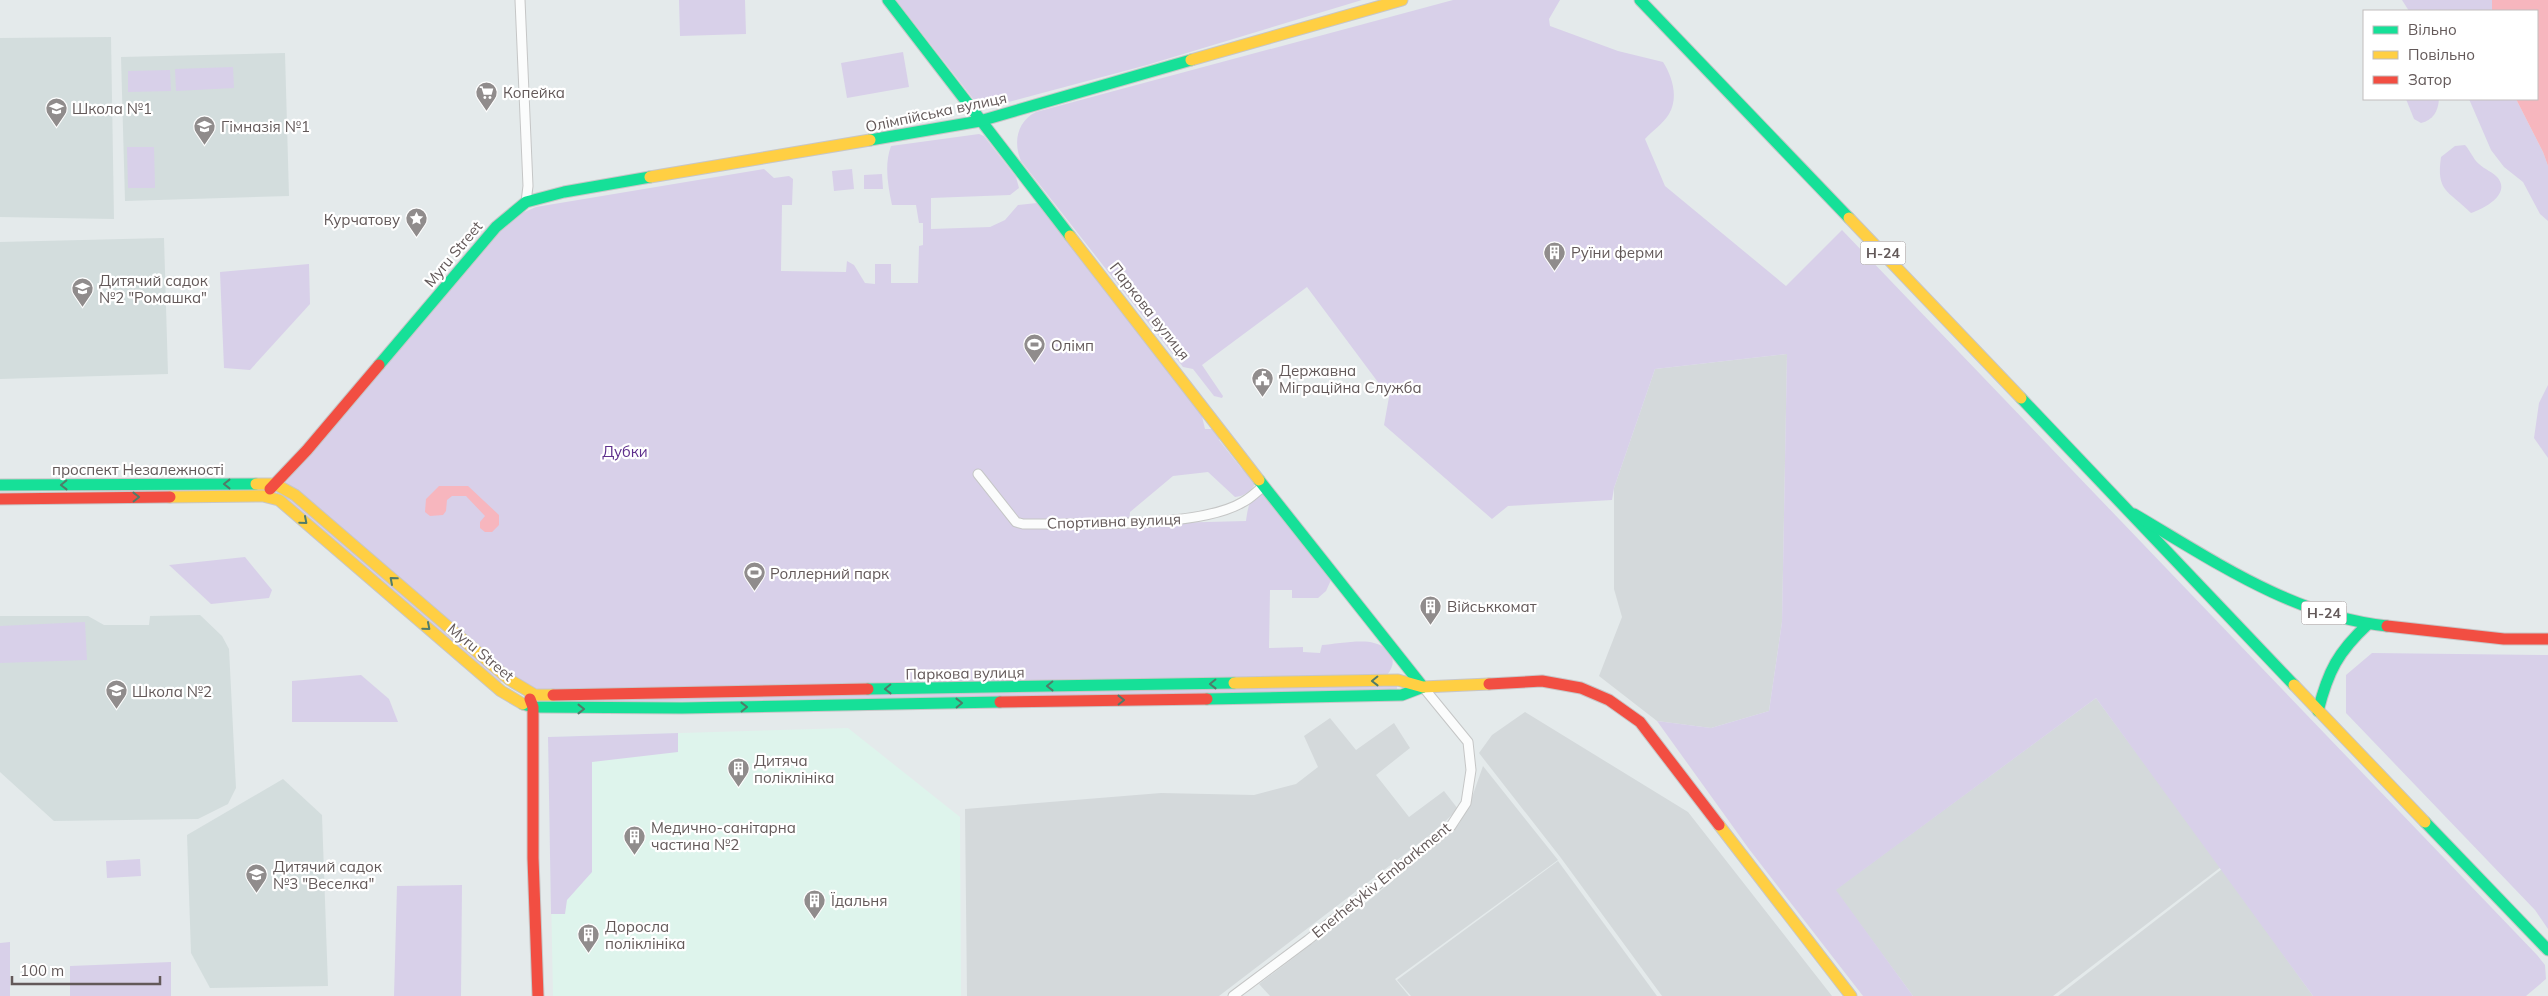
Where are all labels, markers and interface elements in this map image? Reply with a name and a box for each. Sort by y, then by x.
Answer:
legend [2363,10,2538,100]
text: Вільно [2408,20,2457,39]
text: Повільно [2408,45,2475,64]
text: Затор [2408,70,2452,89]
supermarket icon: Копейка [475,80,499,111]
place label: Копейка [503,83,565,102]
street label: Олімпійська вулиця [864,88,1008,136]
school or university icon: Школа №1 [44,96,68,127]
place label: Школа №1 [72,99,152,118]
school or university icon: Гімназія №1 [193,114,217,145]
place label: Гімназія №1 [221,117,310,136]
place icon: Курчатову [404,207,428,238]
place label: Курчатову [324,210,400,229]
street label: Myru Street [420,217,486,291]
building icon: Руїни ферми [1543,240,1567,271]
road number: Н-24 [1860,242,1906,264]
place label: Руїни ферми [1571,243,1663,262]
street label: Паркова вулиця [1106,258,1194,364]
place label: Дитячий садок №2 "Ромашка" [99,271,209,307]
school or university icon: Дитячий садок №2 "Ромашка" [71,277,95,308]
sports icon: Олімп [1023,333,1047,364]
place label: Олімп [1051,336,1094,355]
place label: Державна Міграційна Служба [1279,361,1422,397]
public building icon: Державна Міграційна Служба [1251,367,1275,398]
park label: Дубки [602,442,648,461]
street label: проспект Незалежності [52,460,224,479]
one-way arrow [60,479,68,490]
one-way arrow [222,479,230,489]
one-way arrow [132,492,140,502]
street label: Спортивна вулиця [1047,509,1181,533]
one-way arrow [298,515,307,524]
sports icon: Роллерний парк [742,561,766,592]
place label: Роллерний парк [770,564,890,583]
one-way arrow [390,576,399,585]
building icon: Військкомат [1419,594,1443,625]
place label: Військкомат [1447,597,1537,616]
road number: Н-24 [2302,602,2346,624]
street label: Myru Street [444,619,518,685]
one-way arrow [421,621,430,630]
street label: Паркова вулиця [905,662,1025,684]
one-way arrow [1371,675,1379,686]
one-way arrow [1209,678,1217,689]
school or university icon: Школа №2 [104,679,128,710]
one-way arrow [1046,681,1054,692]
place label: Школа №2 [132,682,212,701]
one-way arrow [884,684,892,694]
one-way arrow [1118,695,1126,705]
one-way arrow [956,698,963,708]
one-way arrow [740,702,748,712]
one-way arrow [578,704,586,714]
place label: Дитяча поліклініка [754,751,835,787]
building icon: Дитяча поліклініка [726,757,750,788]
place label: Медично-санітарна частина №2 [651,818,796,854]
street label: Enerhetykiv Embarkment [1308,818,1454,942]
building icon: Медично-санітарна частина №2 [623,824,647,855]
place label: Дитячий садок №3 "Веселка" [273,857,383,893]
school or university icon: Дитячий садок №3 "Веселка" [245,863,269,894]
building icon: Їдальня [803,888,827,919]
place label: Їдальня [830,891,887,910]
place label: Доросла поліклініка [605,917,686,953]
building icon: Доросла поліклініка [577,923,601,954]
scale bar [12,954,160,986]
text: 100 m [20,961,64,980]

